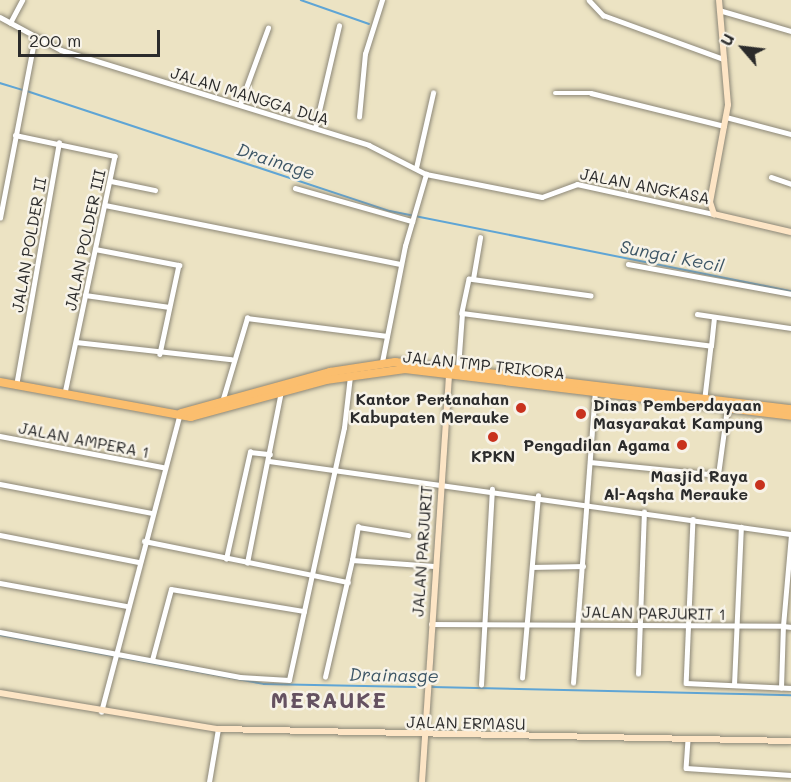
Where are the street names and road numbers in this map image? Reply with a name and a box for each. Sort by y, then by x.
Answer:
street label: JALAN MANGGA DUA [169,63,331,129]
street label: JALAN ANGKASA [578,164,712,208]
street label: JALAN POLDER III [61,168,109,312]
street label: JALAN POLDER II [8,176,50,314]
street label: JALAN TMP TRIKORA [402,347,566,383]
street label: JALAN AMPERA 1 [17,418,151,462]
street label: JALAN PARJURIT [408,485,436,617]
street label: JALAN PARJURIT 1 [582,602,726,624]
street label: JALAN ERMASU [406,712,526,734]

